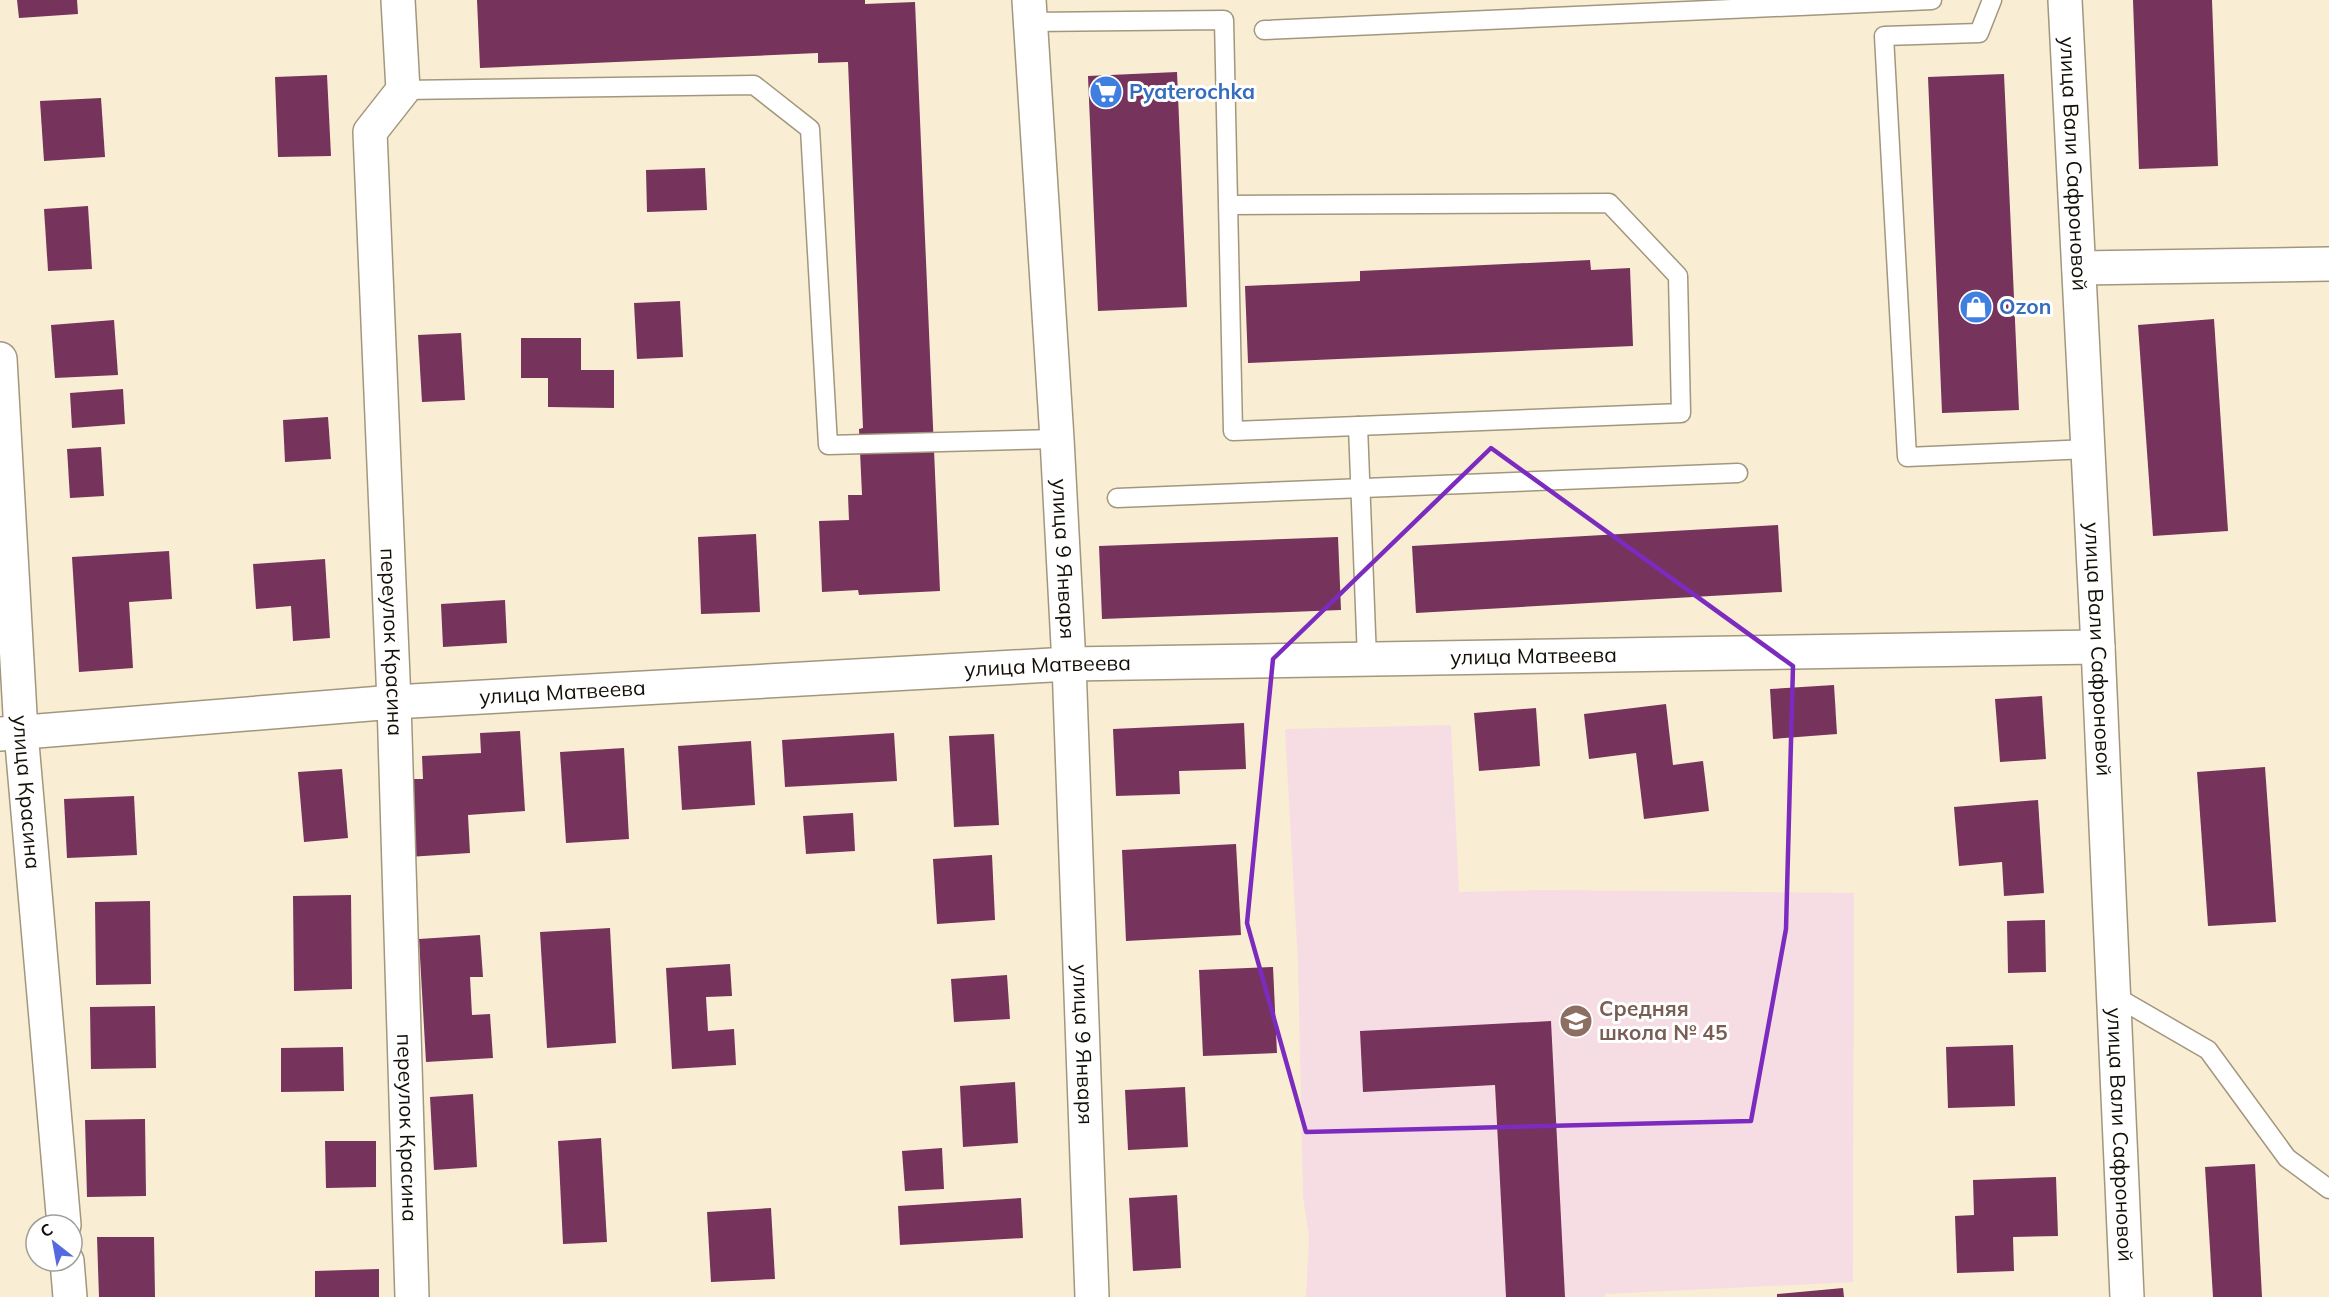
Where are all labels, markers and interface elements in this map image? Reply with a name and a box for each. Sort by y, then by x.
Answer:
street label: улица Вали Сафроновой [2055,36,2094,291]
supermarket icon: Pyaterochka [1088,74,1124,110]
place label: Pyaterochka [1129,78,1255,104]
shop icon: Ozon [1958,289,1994,325]
place label: Ozon [1999,293,2051,319]
street label: улица 9 Января [1047,478,1082,640]
street label: улица Вали Сафроновой [2080,521,2118,777]
street label: переулок Красина [376,547,409,737]
street label: улица Матвеева [1450,641,1617,670]
street label: улица Матвеева [964,649,1131,682]
street label: улица Матвеева [478,674,646,709]
street label: улица Красина [8,714,47,870]
street label: улица 9 Января [1068,964,1100,1125]
place label: Средняя школа № 45 [1599,995,1728,1045]
school or university icon: Средняя школа № 45 [1558,1003,1594,1039]
street label: улица Вали Сафроновой [2102,1007,2139,1262]
street label: переулок Красина [392,1033,424,1222]
north arrow [24,1213,84,1273]
text: С [36,1219,56,1242]

